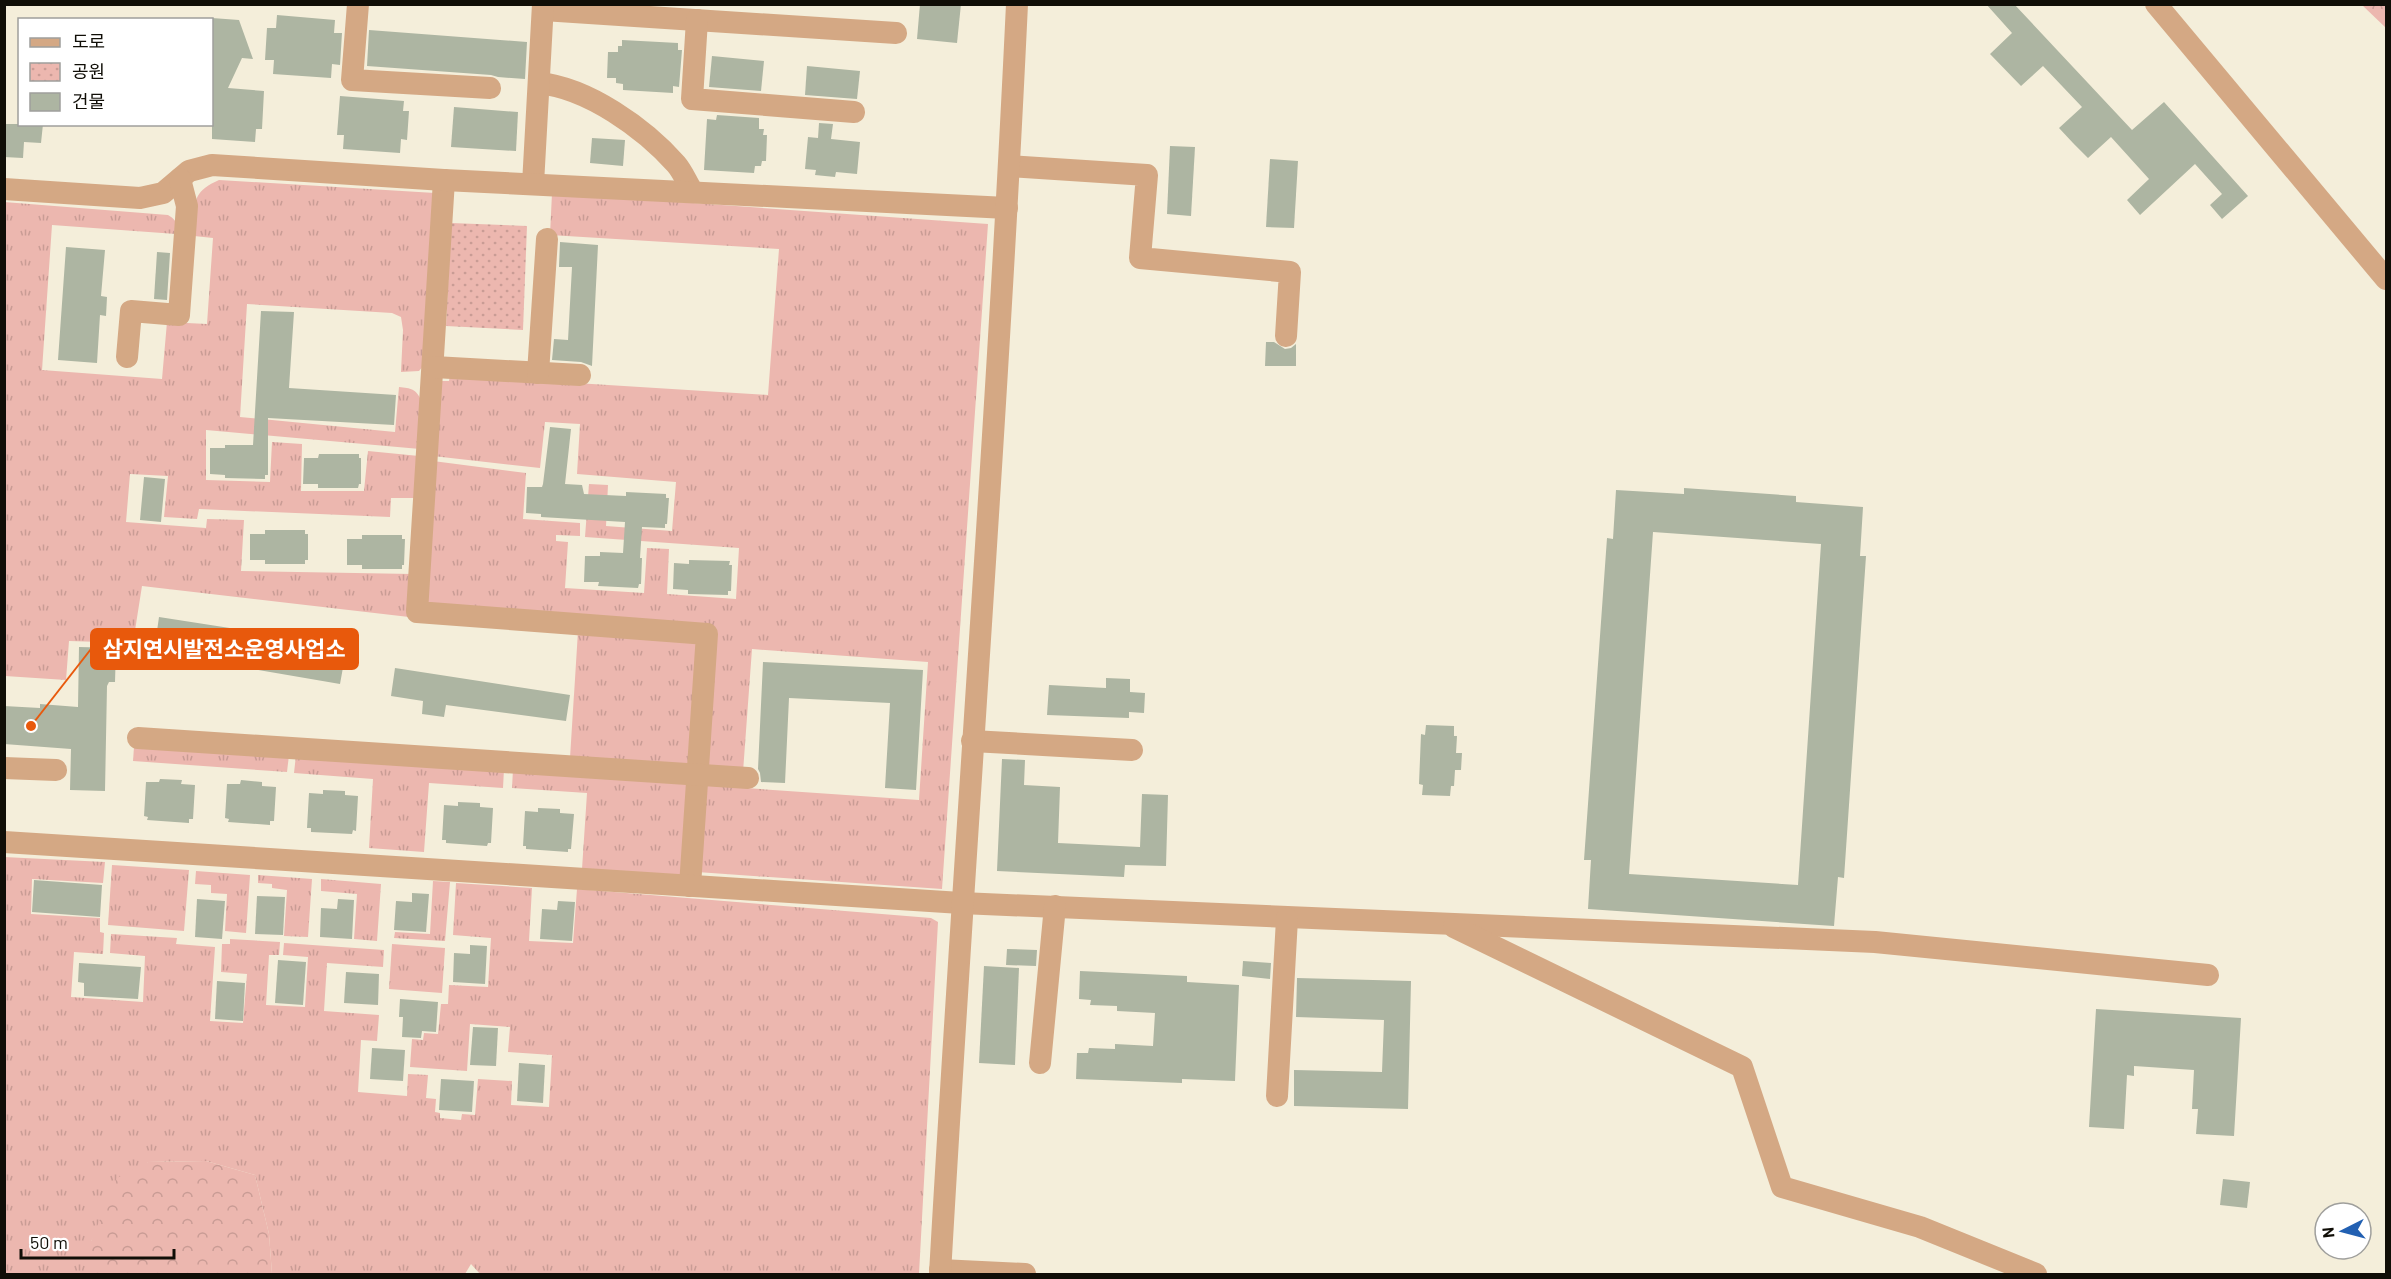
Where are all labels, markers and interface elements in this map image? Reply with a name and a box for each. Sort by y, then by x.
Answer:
legend [18,18,213,126]
text: 도로 [72,30,105,52]
text: 공원 [72,60,105,82]
text: 건물 [72,90,105,112]
callout: 삼지연시발전소운영사업소 [91,629,358,669]
text: 삼지연시발전소운영사업소 [103,635,345,661]
north arrow [2313,1201,2373,1261]
scale bar [21,1222,174,1260]
text: N [2318,1226,2338,1239]
text: 50 m [30,1231,68,1253]

